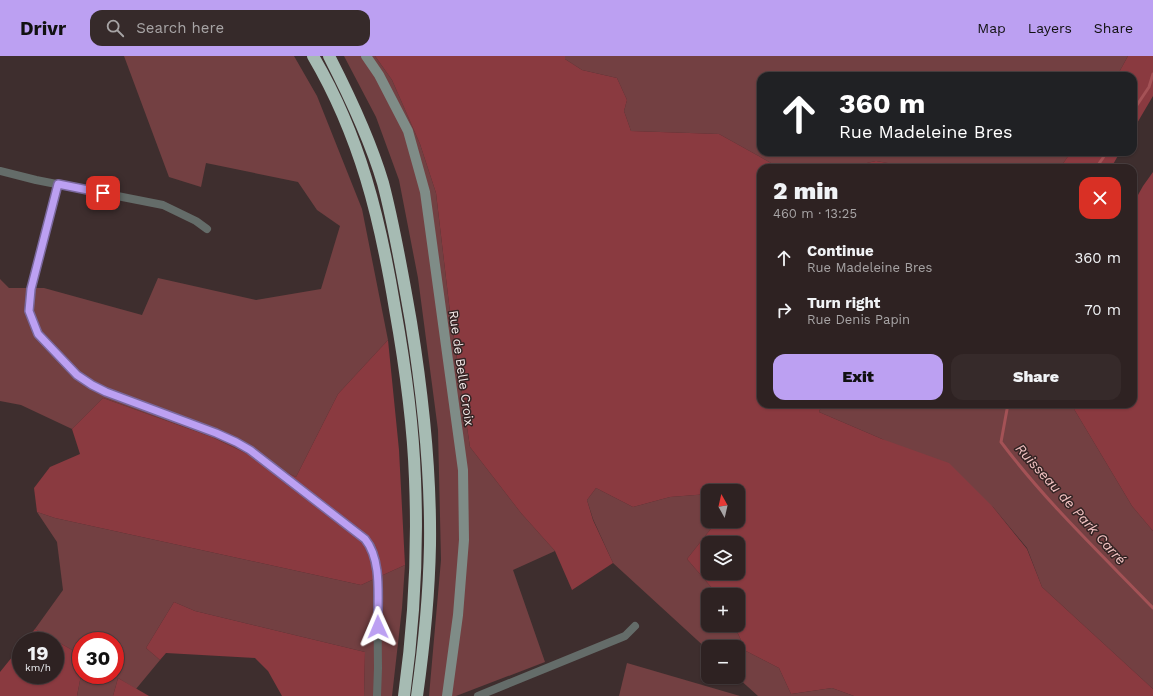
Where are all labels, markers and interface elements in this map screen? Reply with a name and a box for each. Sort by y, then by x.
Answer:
search box [90,10,370,46]
text: Drivr [20,17,66,40]
icon: search [104,17,126,39]
text: Search here [136,19,224,37]
text: Map [977,20,1006,36]
text: Layers [1028,20,1072,36]
text: Share [1094,20,1133,36]
text: 360 m [839,87,925,120]
icon: ahead [773,88,825,140]
text: Rue Madeleine Bres [839,121,1013,142]
pin [86,176,120,210]
text: 2 min [773,177,838,205]
button: close [1079,177,1121,219]
icon: arrive [92,182,114,204]
text: 460 m · 13:25 [773,206,857,221]
text: Continue [807,242,874,260]
icon: ahead [773,247,795,269]
text: 360 m [1074,249,1121,267]
text: Rue Madeleine Bres [807,260,932,275]
text: Turn right [807,294,880,312]
icon: right [773,299,795,321]
text: 70 m [1084,301,1121,319]
street label: Rue de Belle Croix [446,309,477,427]
text: Rue Denis Papin [807,312,910,327]
button: Exit [773,354,943,400]
button: Share [951,354,1121,400]
water label: Ruisseau de Park Carré [1013,440,1129,568]
north arrow [701,484,745,528]
map controls [701,484,745,684]
button: layers [701,536,745,580]
button: + [701,588,745,632]
position arrow [357,606,399,648]
speed limit sign: 30 [72,632,124,684]
button: − [701,640,745,684]
text: 19 [28,641,48,665]
text: km/h [25,662,51,673]

